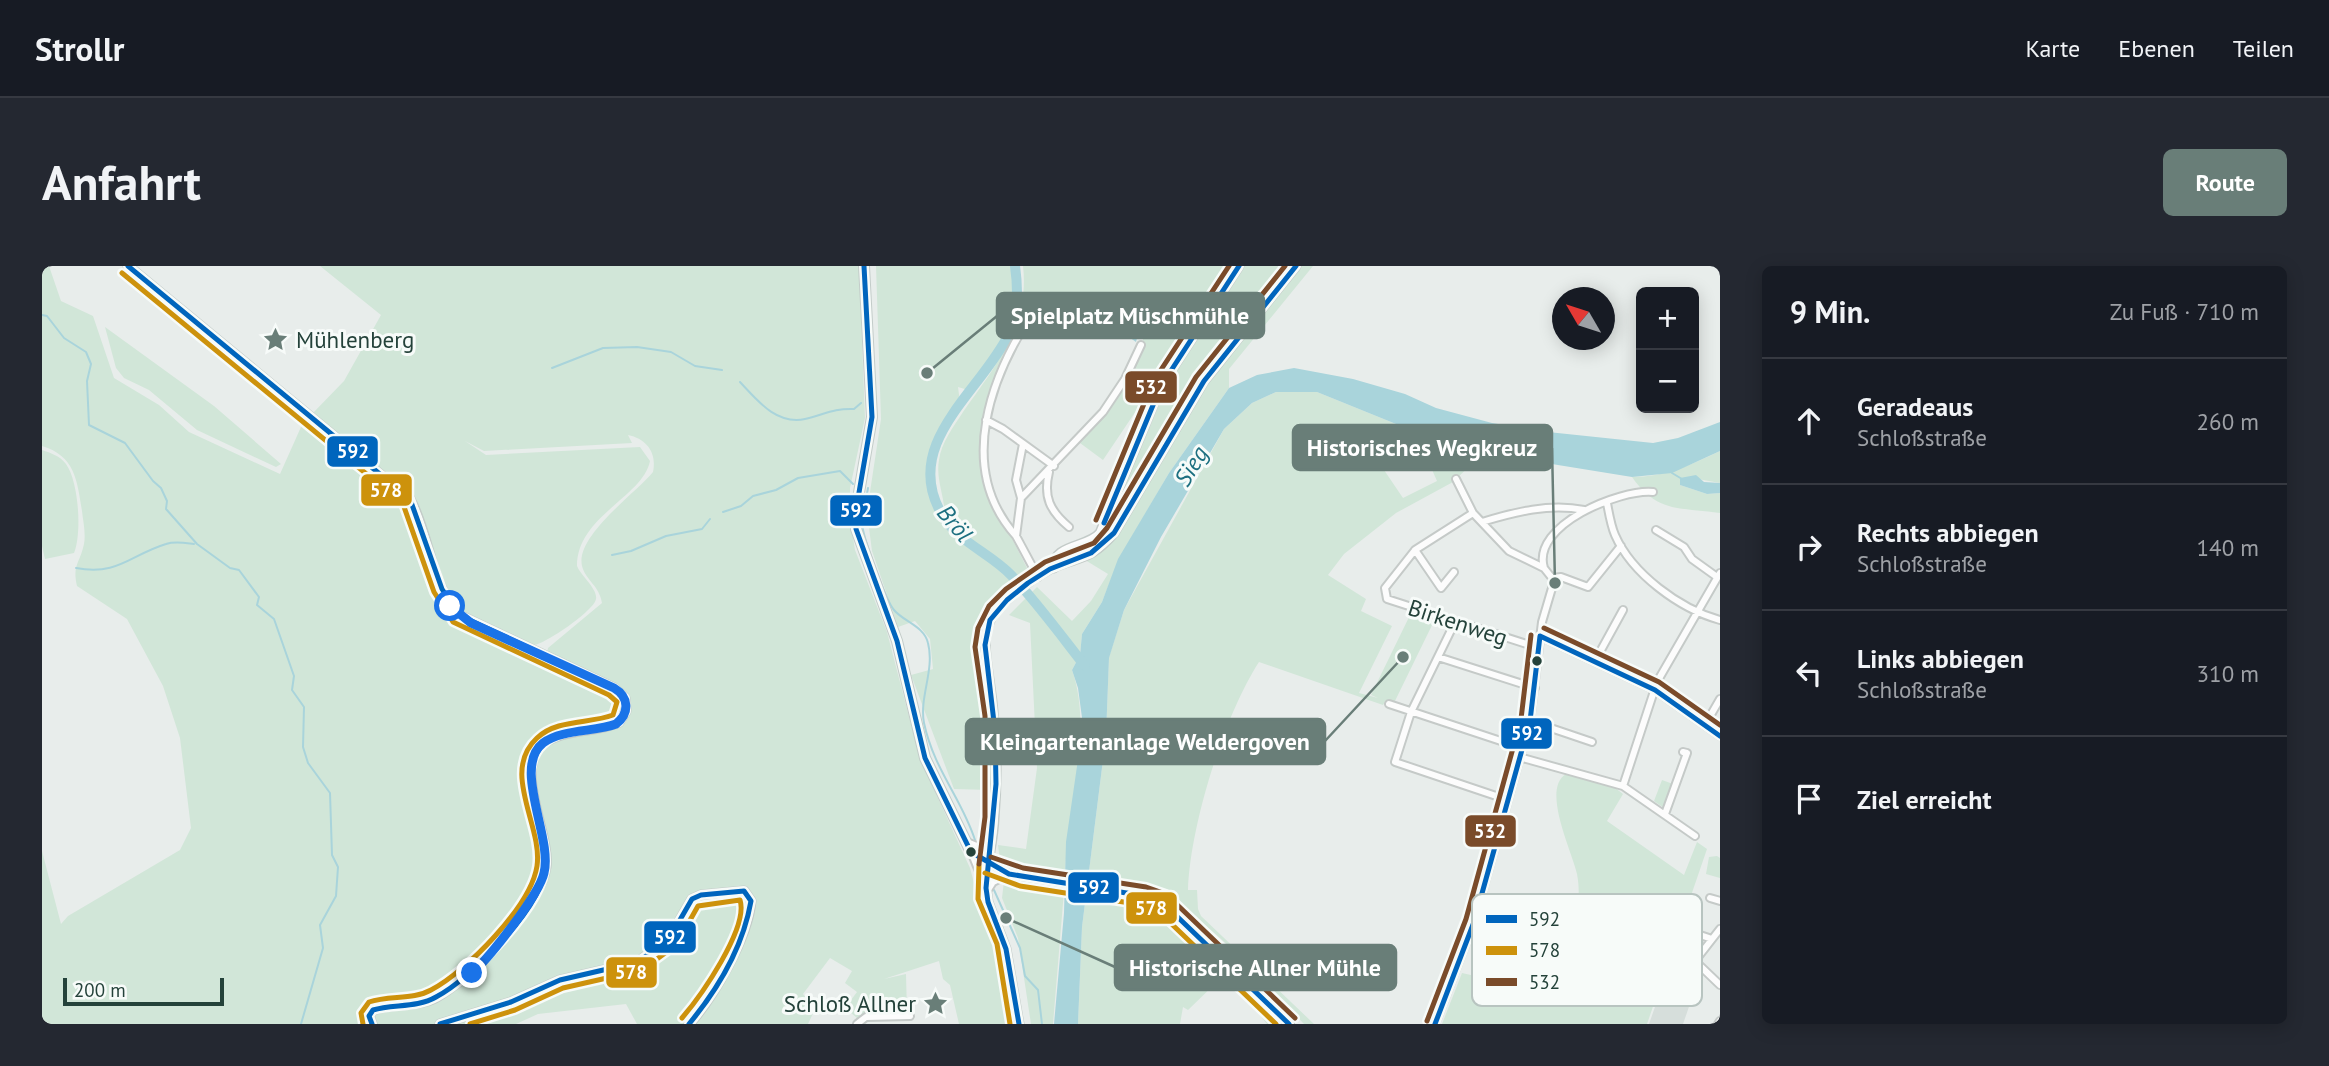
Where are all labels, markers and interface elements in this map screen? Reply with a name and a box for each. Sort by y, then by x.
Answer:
text: Strollr [35,27,124,70]
text: Karte [2026,33,2080,64]
text: Ebenen [2118,33,2195,64]
text: Teilen [2233,33,2294,64]
button: Route [2163,149,2287,216]
text: Anfahrt [42,150,201,214]
north arrow [1552,287,1615,350]
map controls [1636,287,1699,413]
button: + [1636,287,1699,350]
text: 9 Min. [1790,292,1870,331]
callout: Spielplatz Müschmühle [997,293,1264,338]
text: Zu Fuß · 710 m [2110,297,2259,326]
text: Spielplatz Müschmühle [1011,300,1249,331]
place icon: Mühlenberg [262,325,290,353]
place label: Mühlenberg [296,325,414,354]
button: − [1636,350,1699,413]
line badge: 532 [1124,370,1178,404]
text: 532 [1135,375,1167,399]
text: Geradeaus [1857,390,1973,423]
icon: ahead [1790,402,1828,440]
text: 260 m [2197,407,2259,436]
text: Schloßstraße [1857,423,1987,452]
callout: Historisches Wegkreuz [1293,425,1552,470]
text: Historisches Wegkreuz [1307,432,1537,463]
line badge: 592 [326,435,379,468]
text: 592 [337,439,369,463]
water label: Sieg [1167,440,1215,492]
line badge: 578 [360,473,413,507]
text: 578 [370,478,402,502]
line badge: 592 [829,494,883,527]
text: 592 [840,498,872,522]
water label: Bröl [930,498,980,549]
text: Rechts abbiegen [1857,516,2039,549]
icon: right [1790,528,1828,566]
text: 140 m [2197,533,2259,562]
text: Schloßstraße [1857,549,1987,578]
route start [434,590,465,621]
street label: Birkenweg [1405,592,1511,652]
text: Links abbiegen [1857,642,2024,675]
unlabelled marker [1530,654,1544,668]
icon: left [1790,654,1828,692]
text: 310 m [2197,659,2259,688]
text: Schloßstraße [1857,675,1987,704]
line badge: 592 [1500,717,1553,750]
callout: Kleingartenanlage Weldergoven [966,719,1325,764]
text: 592 [1511,721,1543,745]
text: Kleingartenanlage Weldergoven [980,726,1310,757]
icon: arrive [1790,780,1828,818]
text: Ziel erreicht [1857,783,1992,816]
line badge: 532 [1464,814,1517,848]
text: 532 [1474,819,1506,843]
unlabelled marker [964,845,978,859]
line badge: 592 [1067,871,1120,904]
text: 592 [1078,875,1110,899]
line badge: 578 [1125,891,1178,925]
legend [1472,894,1702,1006]
text: 578 [1135,896,1167,920]
text: 592 [1529,907,1560,931]
line badge: 592 [643,920,697,954]
text: 592 [654,925,686,949]
text: 578 [1529,938,1560,962]
callout: Historische Allner Mühle [1115,945,1396,990]
text: Historische Allner Mühle [1129,952,1381,983]
line badge: 578 [605,956,658,989]
route end [456,957,487,988]
text: 578 [615,960,647,984]
text: 532 [1529,970,1560,994]
scale bar [63,975,224,1007]
text: 200 m [74,978,126,1002]
place label: Schloß Allner [784,989,916,1018]
place icon: Schloß Allner [922,989,950,1017]

